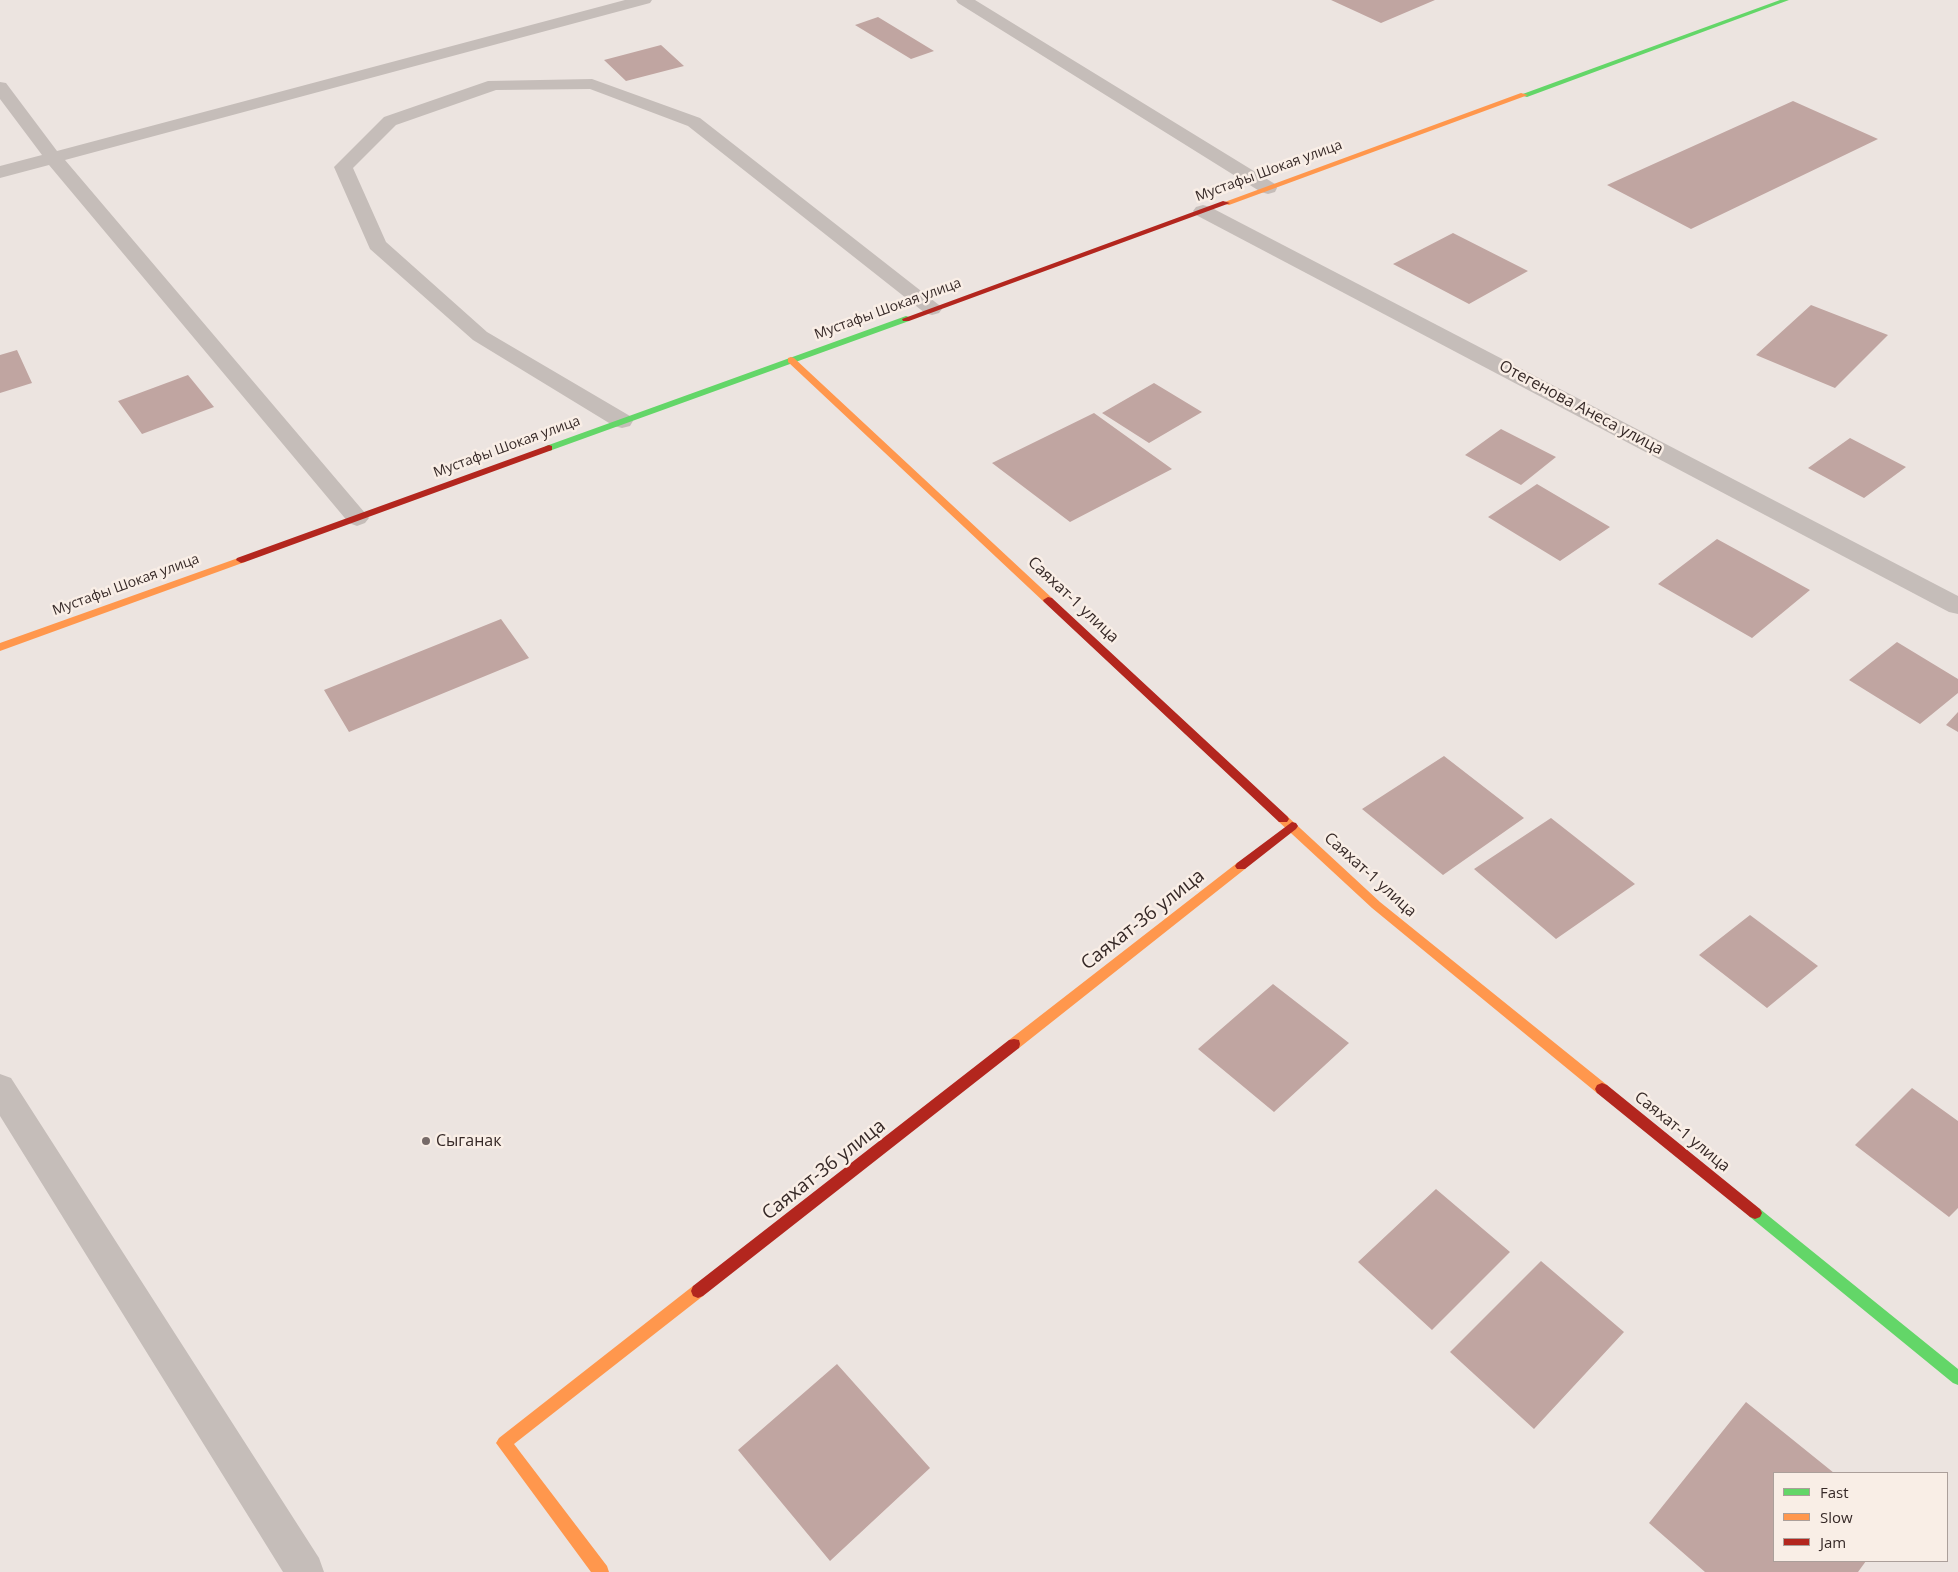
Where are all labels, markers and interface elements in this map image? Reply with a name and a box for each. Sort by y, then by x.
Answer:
street label: Мустафы Шокая улица [1193,137,1345,205]
street label: Мустафы Шокая улица [812,275,964,343]
street label: Отегенова Анеса улица [1496,357,1666,459]
street label: Мустафы Шокая улица [431,413,583,481]
street label: Мустафы Шокая улица [50,551,202,619]
street label: Саяхат-1 улица [1024,553,1122,647]
street label: Саяхат-1 улица [1320,829,1420,921]
street label: Саяхат-36 улица [1077,865,1209,975]
street label: Саяхат-1 улица [1630,1088,1734,1176]
street label: Саяхат-36 улица [758,1115,890,1225]
place label: Сыганак [436,1131,501,1151]
marker: Сыганак [420,1135,432,1147]
legend [1773,1472,1948,1562]
text: Fast [1820,1482,1849,1502]
text: Slow [1820,1507,1853,1527]
text: Jam [1820,1532,1846,1552]

